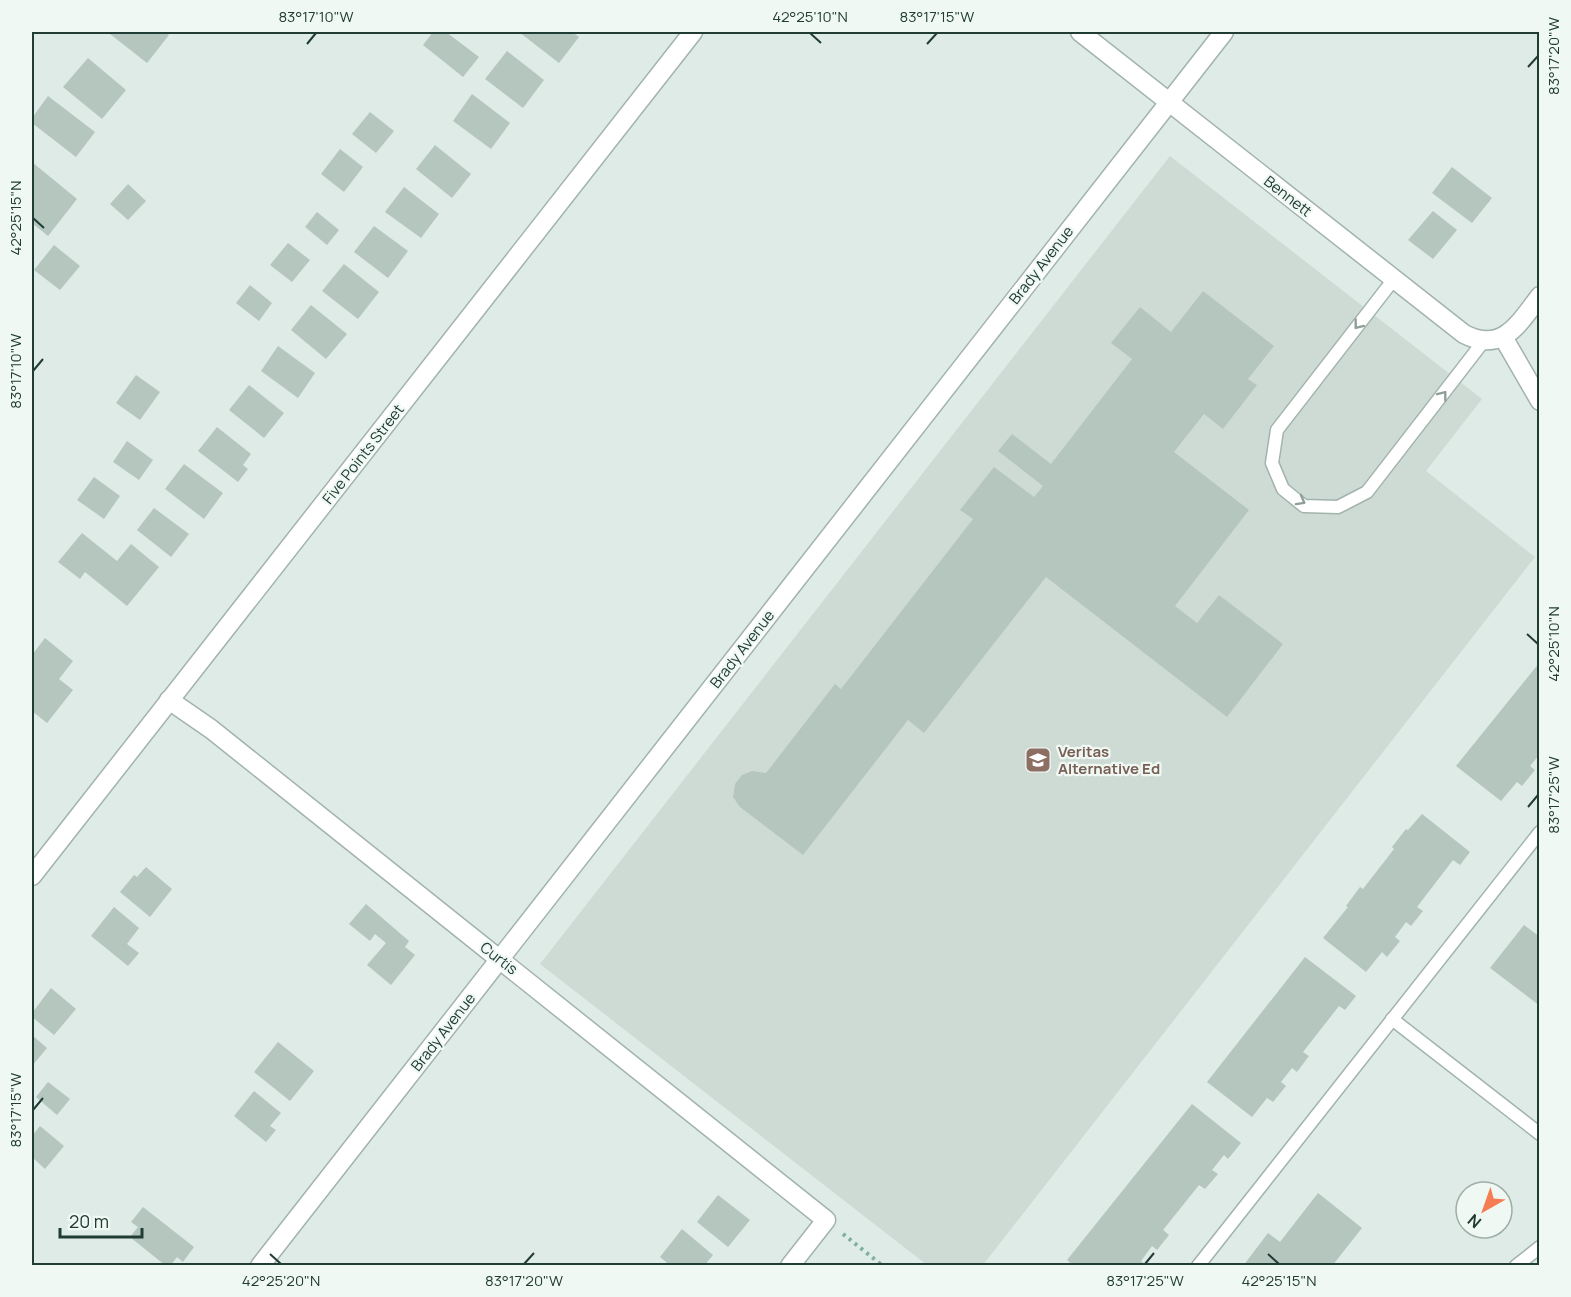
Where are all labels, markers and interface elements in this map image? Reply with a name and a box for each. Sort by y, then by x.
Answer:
text: 83°17'10"W [278,6,354,27]
text: 42°25'10"N [772,6,848,27]
text: 83°17'15"W [900,6,974,27]
text: 83°17'20"W [1543,17,1564,95]
street label: Bennett [1260,171,1316,221]
text: 42°25'15"N [5,180,26,256]
street label: Brady Avenue [1004,221,1078,308]
one-way arrow [1354,319,1365,330]
text: 83°17'10"W [5,333,26,409]
one-way arrow [1435,390,1446,401]
street label: Five Points Street [317,400,409,508]
one-way arrow [1295,494,1305,505]
street label: Brady Avenue [705,605,779,692]
text: 42°25'10"N [1543,606,1564,682]
place label: Veritas Alternative Ed [1058,741,1160,779]
school or university icon: Veritas Alternative Ed [1023,745,1053,775]
text: 83°17'25"W [1543,756,1564,834]
street label: Curtis [476,937,522,979]
street label: Brady Avenue [406,988,480,1075]
text: 83°17'15"W [5,1073,26,1147]
north arrow [1454,1180,1514,1240]
scale bar [60,1201,142,1239]
text: 20 m [69,1209,109,1233]
text: N [1463,1209,1486,1234]
text: 42°25'20"N [242,1270,320,1291]
text: 83°17'20"W [485,1270,563,1291]
text: 83°17'25"W [1106,1270,1184,1291]
text: 42°25'15"N [1241,1270,1317,1291]

